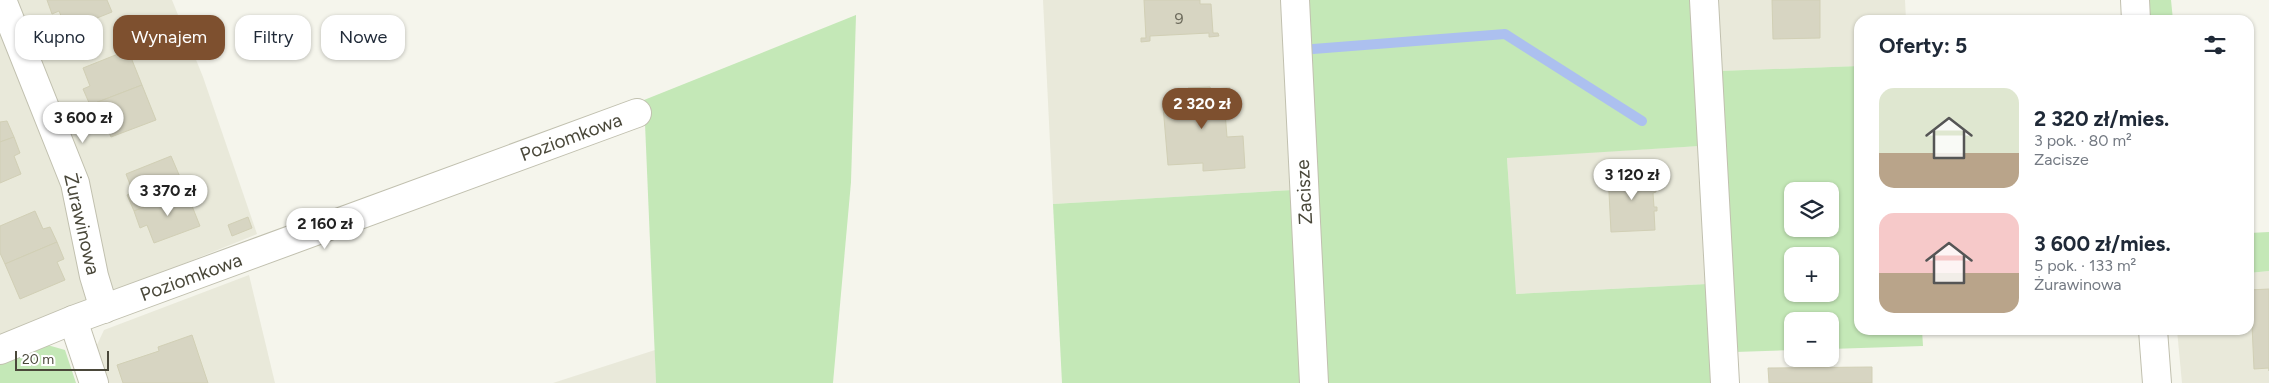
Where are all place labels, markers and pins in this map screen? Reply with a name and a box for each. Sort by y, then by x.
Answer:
pin: 2 320 zł [1150,88,1254,130]
pin: 3 600 zł [31,102,135,144]
pin: 3 120 zł [1580,158,1684,201]
pin: 3 370 zł [116,174,220,217]
pin: 2 160 zł [273,208,377,250]

